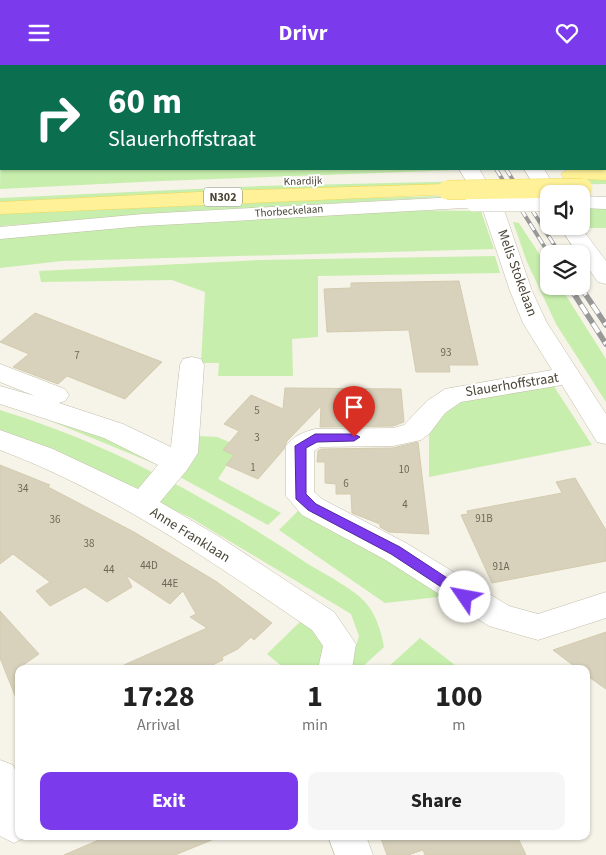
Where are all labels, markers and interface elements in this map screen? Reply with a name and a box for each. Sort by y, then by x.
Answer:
text: Drivr [278,17,328,49]
icon: menu [25,19,53,47]
icon: heart [553,19,581,47]
text: 60 m [108,77,182,127]
icon: right [25,85,90,150]
text: Slauerhoffstraat [108,123,256,155]
street label: Knardijk [283,173,323,189]
map controls [540,185,590,295]
button: sound [540,185,590,235]
road number: N302 [204,187,242,207]
street label: Thorbeckelaan [254,201,324,221]
street label: Melis Stokelaan [492,227,542,319]
button: layers [540,245,590,295]
house number: 93 [441,345,451,360]
house number: 7 [74,348,80,363]
street label: Slauerhoffstraat [464,368,560,402]
pin [333,386,375,437]
icon: arrive [340,393,368,421]
house number: 5 [254,403,260,418]
house number: 3 [254,430,260,445]
house number: 1 [250,460,256,475]
house number: 10 [399,462,409,477]
house number: 6 [343,476,349,491]
house number: 34 [18,481,29,496]
house number: 4 [402,497,408,512]
street label: Anne Franklaan [146,502,234,568]
house number: 91B [475,511,493,526]
house number: 36 [50,512,61,527]
house number: 38 [84,536,95,551]
house number: 44D [140,558,158,573]
house number: 91A [493,559,509,574]
house number: 44 [104,562,115,577]
position arrow [438,570,490,622]
house number: 44E [162,576,179,591]
text: 17:28 [122,675,195,718]
text: 1 [307,675,323,718]
text: 100 [435,675,483,718]
text: Arrival [137,714,180,736]
text: min [302,714,328,736]
text: m [452,714,466,736]
button: Exit [40,772,298,830]
button: Share [308,772,565,830]

